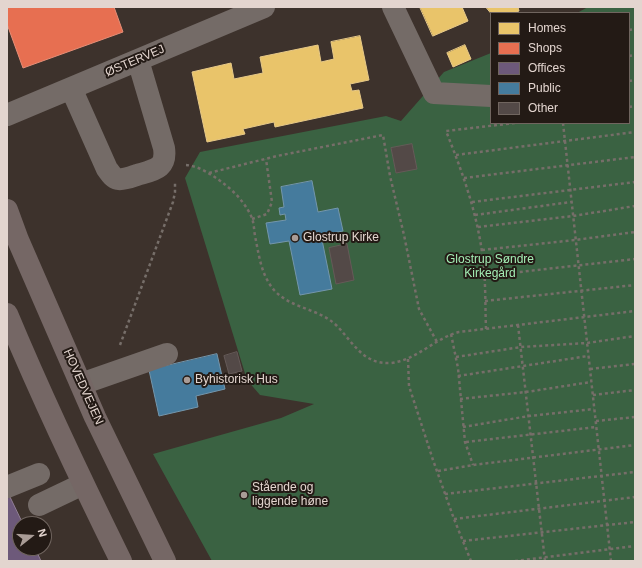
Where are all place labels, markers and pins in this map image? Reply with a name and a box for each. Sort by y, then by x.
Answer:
place label: Glostrup Kirke [303,231,379,245]
marker: Glostrup Kirke [290,233,300,243]
place label: Byhistorisk Hus [195,373,278,387]
marker: Byhistorisk Hus [182,375,192,385]
place label: Stående og liggende høne [252,481,328,509]
marker: Stående og liggende høne [239,490,249,500]

